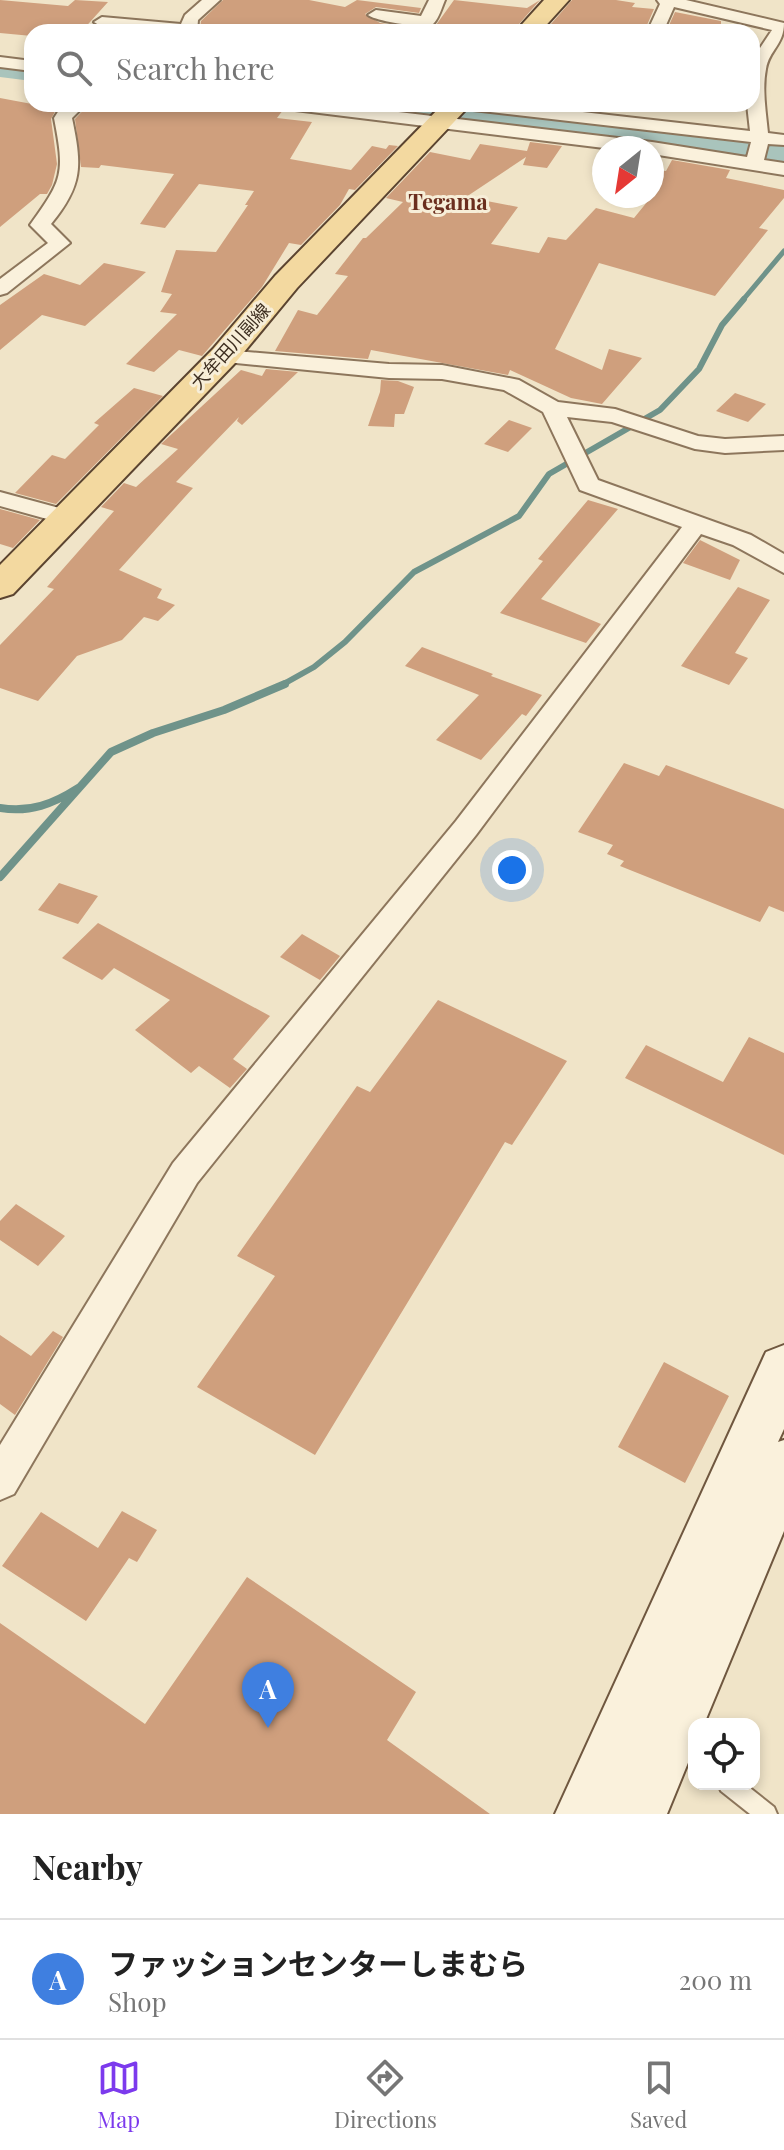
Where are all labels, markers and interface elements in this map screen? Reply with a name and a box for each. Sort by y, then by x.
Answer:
search box [24,24,760,112]
icon: search [52,46,96,90]
text: Search here [116,48,275,88]
north arrow [592,136,664,208]
district label: Tegama [408,186,488,216]
street label: 大牟田川副線 [185,298,275,394]
your location [492,850,532,890]
pin: A [242,1662,294,1728]
map controls [688,1718,760,1790]
button: locate [688,1718,760,1790]
text: Nearby [32,1843,143,1889]
text: ファッションセンターしまむら [108,1943,528,1983]
text: A [49,1962,67,1997]
text: 200 m [679,1962,752,1997]
text: Shop [108,1984,167,2019]
tab: Map [97,2056,141,2134]
tab: Directions [334,2056,437,2134]
tab: Saved [630,2056,687,2134]

